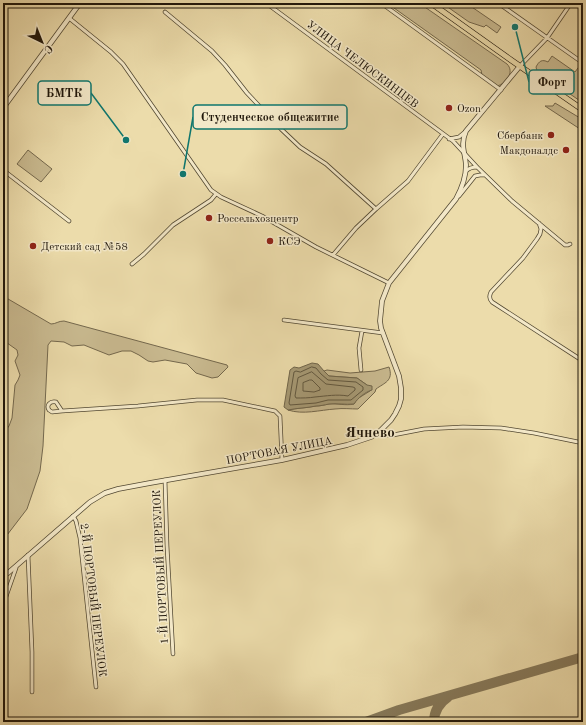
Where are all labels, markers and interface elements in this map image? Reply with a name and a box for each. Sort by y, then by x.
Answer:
street label: УЛИЦА ЧЕЛЮСКИНЦЕВ [304,20,420,111]
north arrow [22,22,62,62]
text: С [41,42,54,55]
callout: Форт [529,70,574,94]
text: Форт [538,77,566,89]
callout: БМТК [38,81,91,105]
text: БМТК [46,88,82,100]
marker: Ozon [444,103,454,113]
place label: Ozon [457,104,481,115]
callout: Студенческое общежитие [193,105,347,129]
text: Студенческое общежитие [201,112,340,124]
marker: Сбербанк [546,130,556,140]
place label: Сбербанк [497,131,543,142]
marker: Макдоналдс [561,145,571,155]
place label: Макдоналдс [500,146,558,157]
marker: Россельхозцентр [204,213,214,223]
place label: Россельхозцентр [217,214,299,225]
marker: КСЭ [265,236,275,246]
place label: КСЭ [278,237,300,248]
marker: Детский сад №58 [28,241,38,251]
place label: Детский сад №58 [41,242,128,253]
district label: Ячнево [345,426,395,441]
street label: ПОРТОВАЯ УЛИЦА [225,436,334,467]
street label: 1-Й ПОРТОВЫЙ ПЕРЕУЛОК [150,489,171,645]
street label: 2-Й ПОРТОВЫЙ ПЕРЕУЛОК [78,523,109,678]

